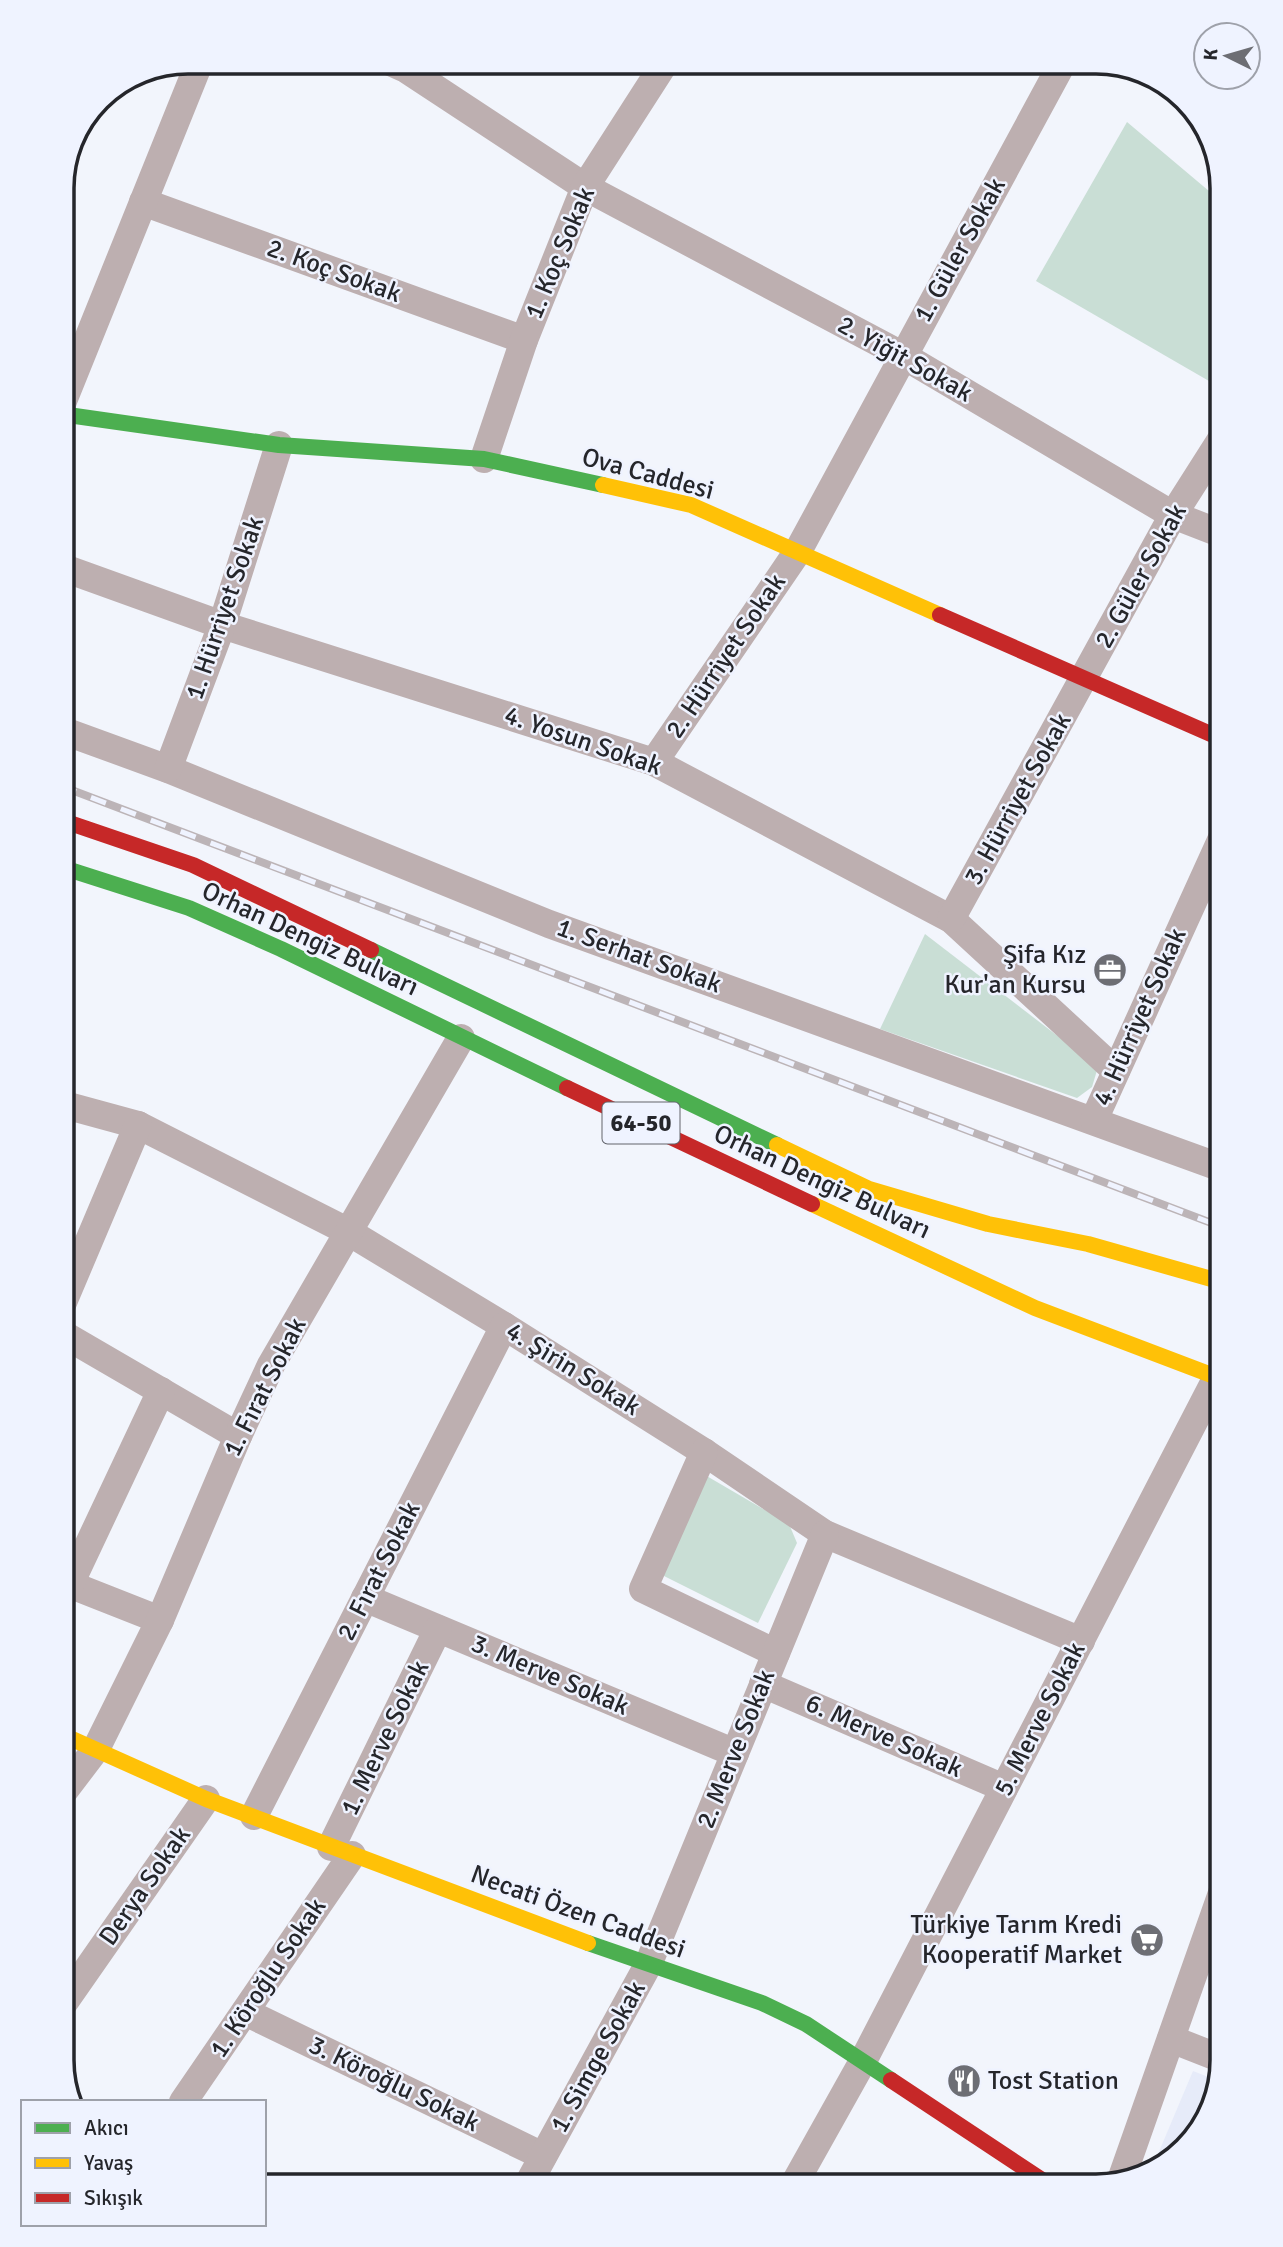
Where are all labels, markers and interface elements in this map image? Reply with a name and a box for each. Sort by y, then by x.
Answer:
north arrow [1192,21,1262,91]
text: K [1199,47,1224,62]
street label: 1. Güler Sokak [907,172,1013,328]
street label: 1. Koç Sokak [518,182,602,324]
street label: 2. Koç Sokak [263,232,405,310]
street label: 2. Yiğit Sokak [832,309,978,409]
street label: Ova Caddesi [578,441,718,507]
street label: 2. Güler Sokak [1088,498,1194,654]
street label: 1. Hürriyet Sokak [179,512,271,704]
street label: 2. Hürriyet Sokak [659,568,793,744]
street label: 4. Yosun Sokak [500,699,666,783]
street label: 3. Hürriyet Sokak [958,707,1078,891]
street label: Orhan Dengiz Bulvarı [197,875,423,1003]
street label: 1. Serhat Sokak [552,911,726,1001]
street label: 4. Hürriyet Sokak [1086,923,1194,1111]
place label: Şifa Kız Kur'an Kursu [944,939,1086,1001]
office icon: Şifa Kız Kur'an Kursu [1091,951,1129,989]
road number: 64-50 [602,1102,680,1143]
street label: Orhan Dengiz Bulvarı [709,1118,935,1246]
street label: 1. Fırat Sokak [216,1312,314,1462]
street label: 4. Şirin Sokak [500,1315,646,1423]
street label: 2. Fırat Sokak [330,1496,428,1646]
street label: 3. Merve Sokak [466,1627,634,1723]
street label: 5. Merve Sokak [988,1637,1092,1801]
street label: 1. Merve Sokak [334,1655,436,1821]
street label: 2. Merve Sokak [690,1665,782,1833]
street label: 6. Merve Sokak [801,1687,967,1785]
street label: Derya Sokak [92,1820,198,1952]
street label: Necati Özen Caddesi [466,1858,690,1966]
street label: 1. Köroğlu Sokak [203,1892,333,2064]
place label: Türkiye Tarım Kredi Kooperatif Market [910,1909,1122,1971]
supermarket icon: Türkiye Tarım Kredi Kooperatif Market [1128,1921,1166,1959]
street label: 1. Simge Sokak [543,1976,653,2138]
street label: 3. Köroğlu Sokak [303,2029,485,2139]
restaurant icon: Tost Station [945,2062,983,2100]
place label: Tost Station [988,2065,1119,2097]
legend [21,2100,266,2226]
text: Akıcı [84,2115,129,2141]
text: Yavaş [84,2150,133,2176]
text: Sıkışık [84,2185,143,2211]

